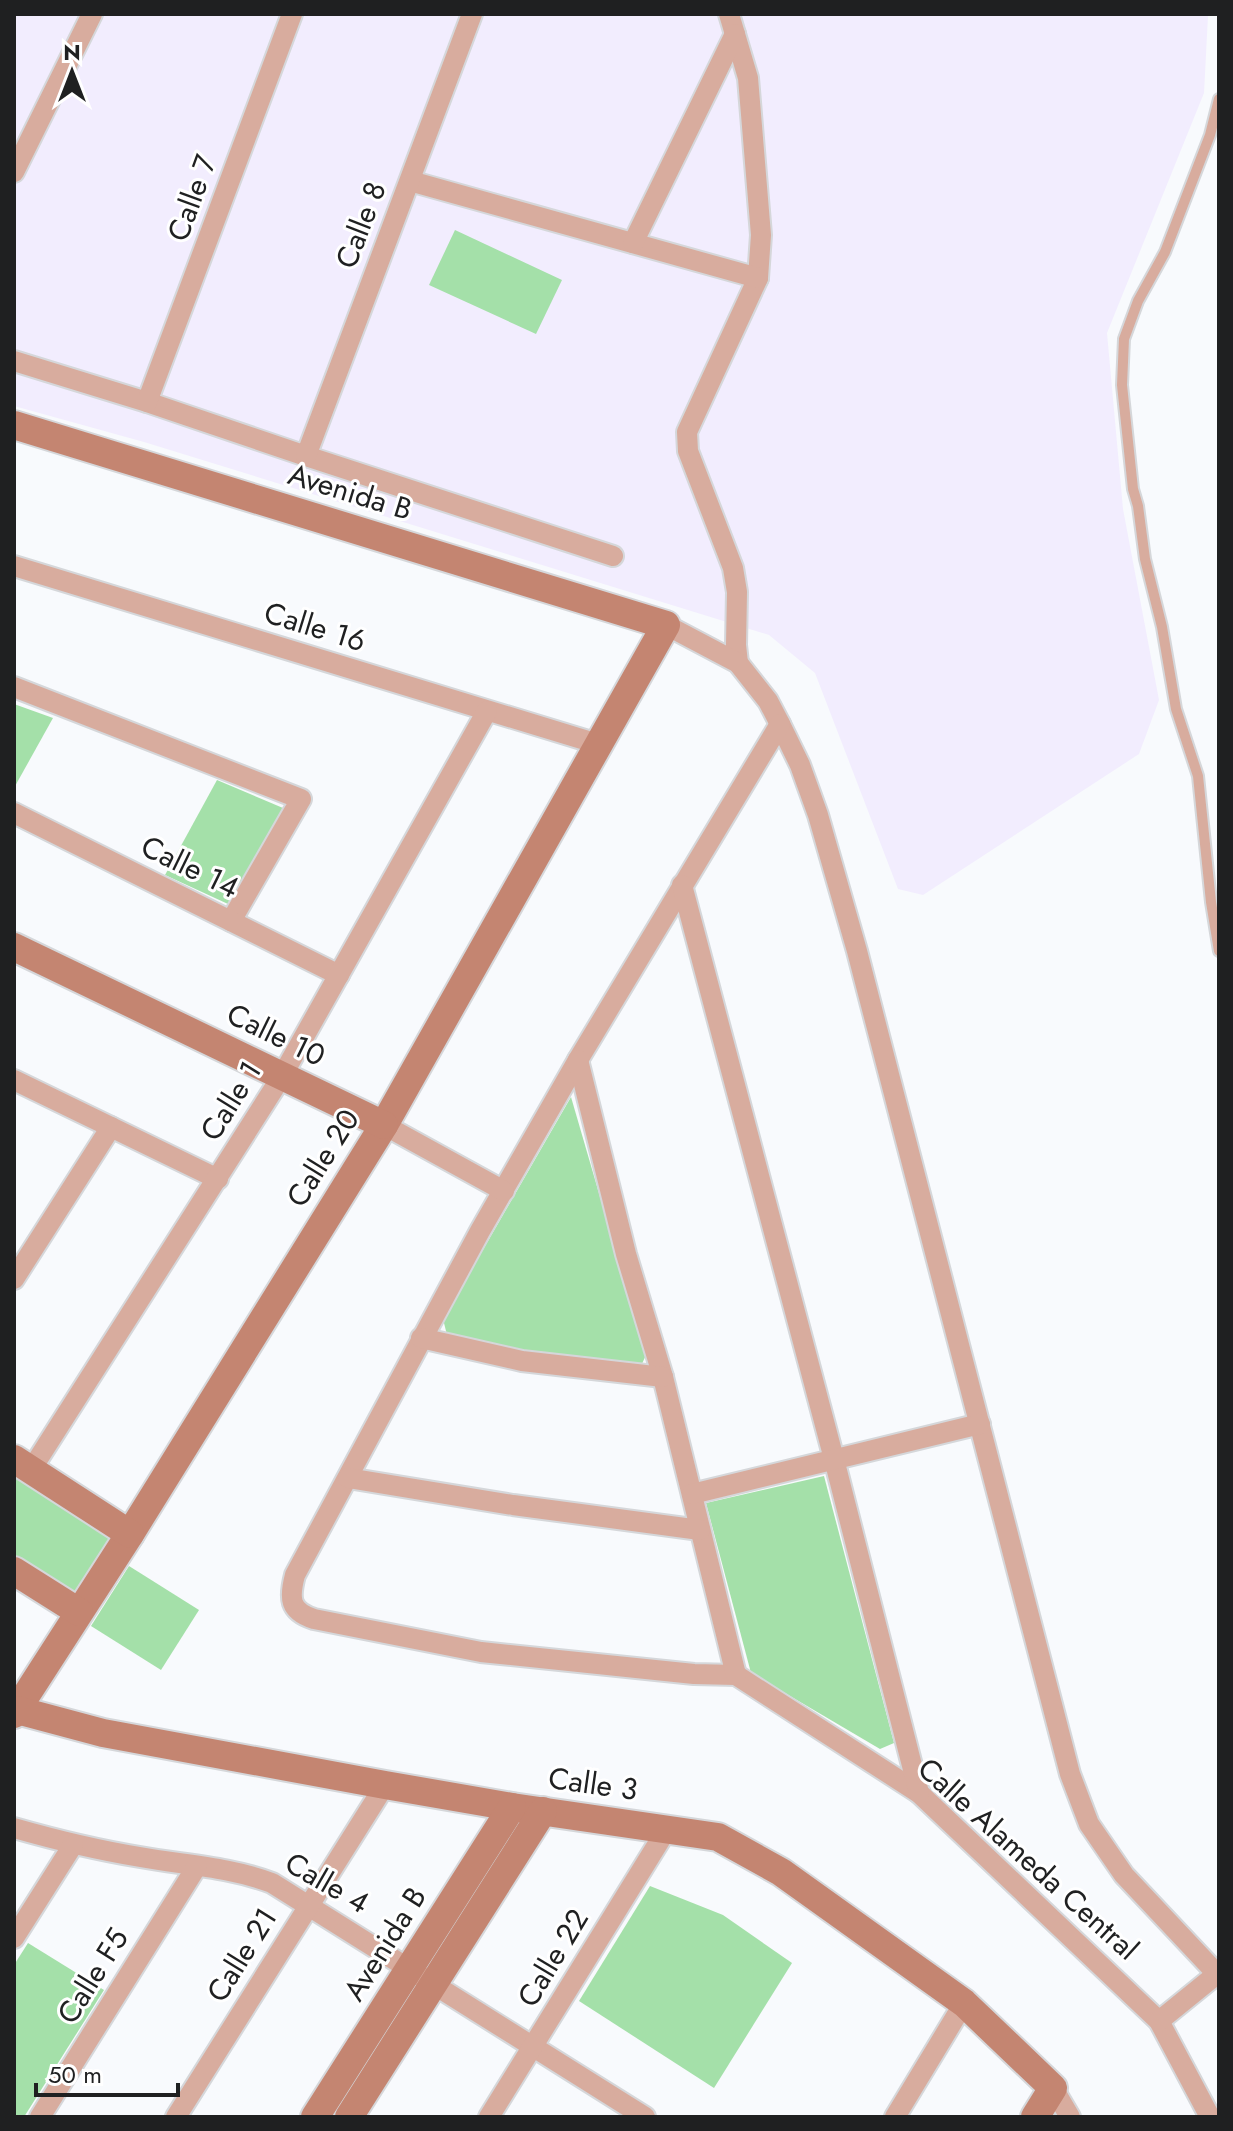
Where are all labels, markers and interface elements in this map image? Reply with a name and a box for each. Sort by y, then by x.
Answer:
north arrow [32,32,112,112]
text: N [63,36,81,68]
street label: Calle 7 [156,148,227,247]
street label: Calle 8 [324,175,397,274]
street label: Avenida B [283,452,417,531]
street label: Calle 16 [259,591,371,662]
street label: Calle 14 [134,824,246,909]
street label: Calle 10 [220,992,333,1077]
street label: Calle 1 [189,1053,272,1149]
street label: Calle 20 [276,1100,370,1215]
street label: Calle Alameda Central [908,1748,1148,1970]
street label: Calle 3 [546,1756,640,1811]
street label: Calle 4 [277,1841,377,1924]
street label: Avenida B [333,1878,437,2009]
street label: Calle 21 [196,1899,287,2010]
street label: Calle 22 [506,1901,599,2015]
street label: Calle F5 [46,1920,139,2032]
scale bar [36,2047,178,2097]
text: 50 m [48,2057,102,2092]

